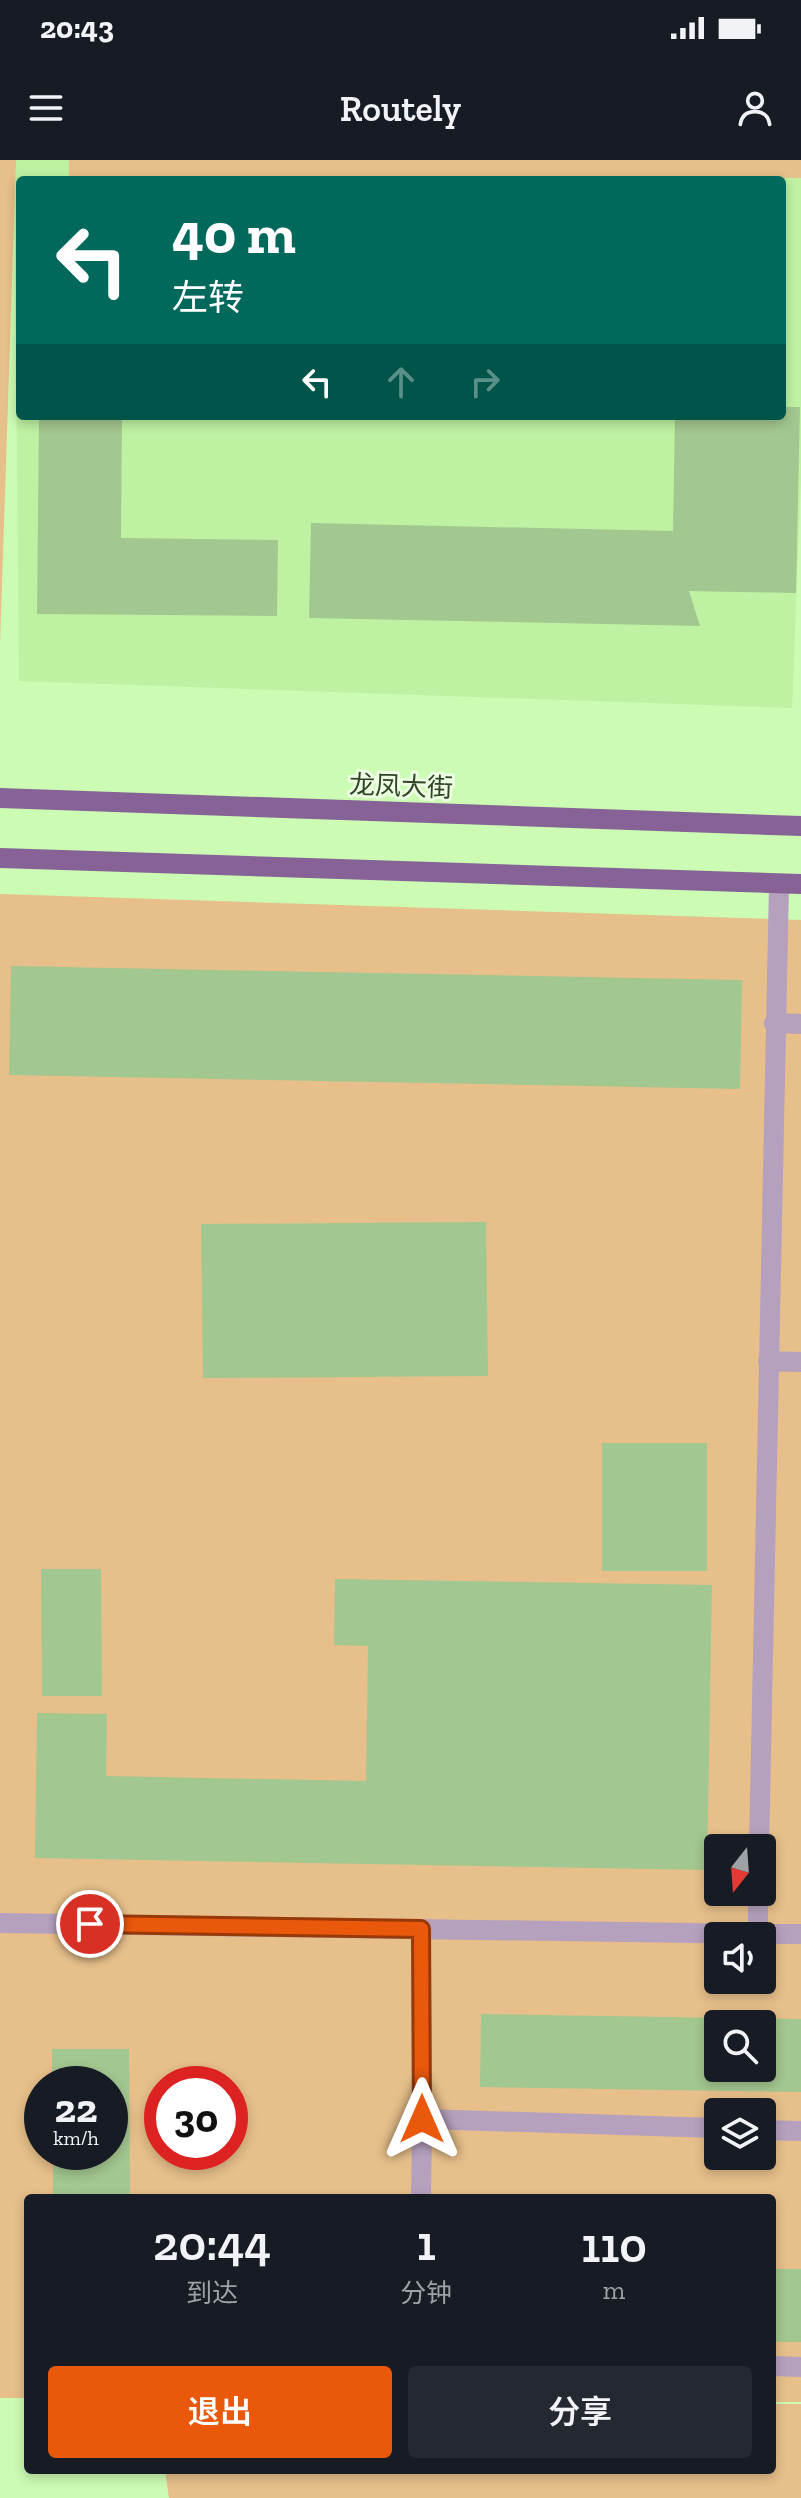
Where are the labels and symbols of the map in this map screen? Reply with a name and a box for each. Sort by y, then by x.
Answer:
street label: 龙凤大街 [348,768,454,804]
north arrow [704,1834,776,1906]
pin [56,1890,124,1958]
speed limit sign: 30 [144,2066,248,2170]
position arrow [380,2077,464,2161]

